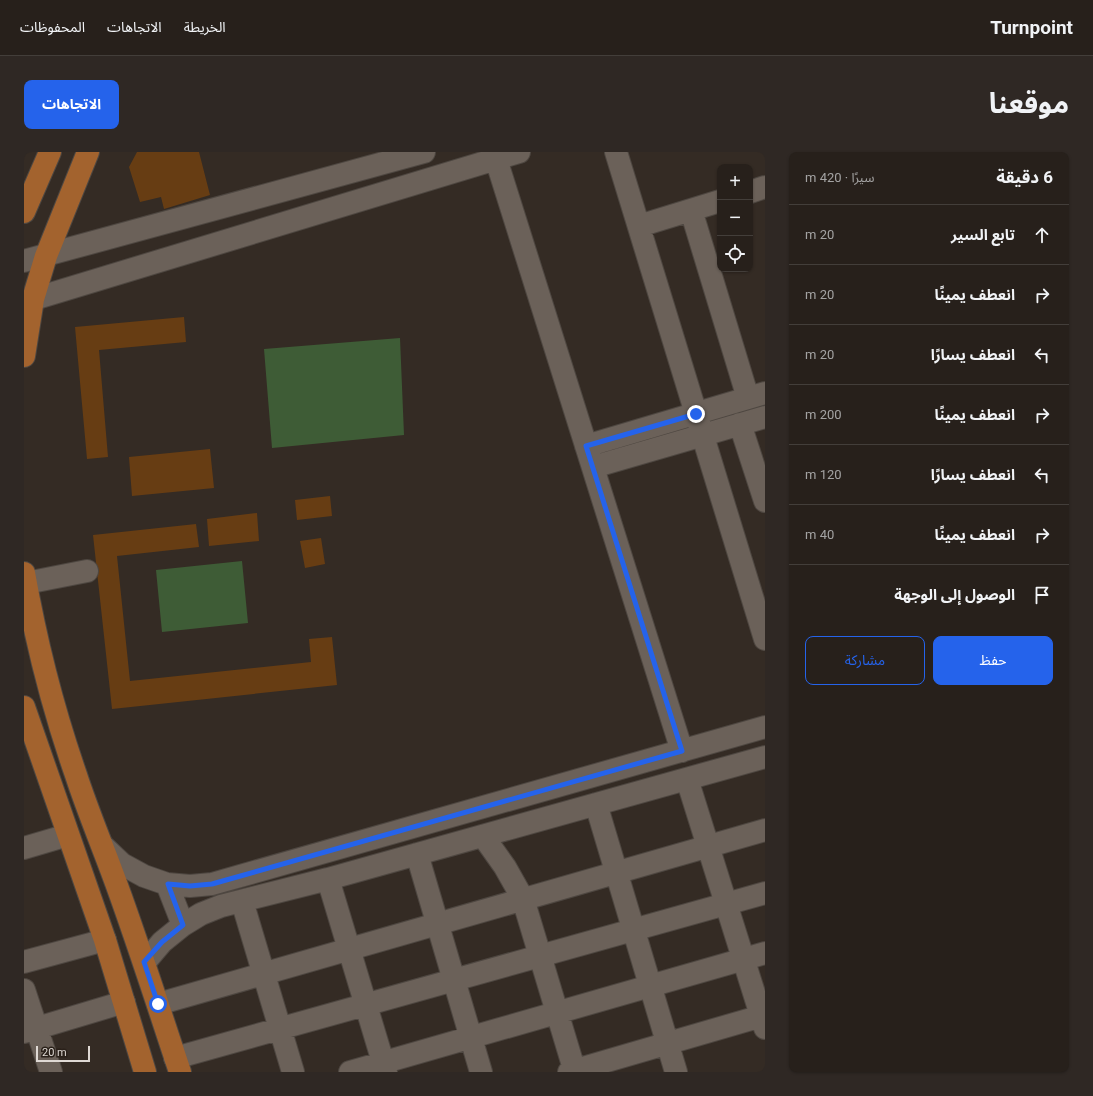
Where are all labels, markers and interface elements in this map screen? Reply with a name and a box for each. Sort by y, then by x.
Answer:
text: Turnpoint [990,16,1073,39]
text: المحفوظات [20,19,85,35]
text: الاتجاهات [107,19,162,35]
text: الخريطة [184,19,226,35]
button: الاتجاهات [24,80,119,129]
text: موقعنا [989,87,1069,120]
map controls [717,164,753,272]
button: + [717,164,753,200]
text: 6 دقيقة [996,167,1053,187]
text: سيرًا · 420 m [805,170,874,185]
button: − [717,200,753,236]
icon: ahead [1031,224,1053,246]
text: تابع السير [951,226,1015,244]
text: 20 m [805,227,834,242]
button: locate [717,236,753,272]
icon: right [1031,284,1053,306]
text: انعطف يمينًا [935,286,1015,304]
text: 20 m [805,287,834,302]
icon: left [1031,344,1053,366]
text: انعطف يسارًا [931,346,1015,364]
text: 20 m [805,347,834,362]
icon: right [1031,404,1053,426]
route end [687,405,705,423]
text: انعطف يمينًا [935,406,1015,424]
text: 200 m [805,407,842,422]
icon: left [1031,464,1053,486]
text: انعطف يسارًا [931,466,1015,484]
text: 120 m [805,467,842,482]
icon: right [1031,524,1053,546]
text: انعطف يمينًا [935,526,1015,544]
text: 40 m [805,527,834,542]
icon: arrive [1031,584,1053,606]
text: الوصول إلى الوجهة [894,586,1015,604]
button: مشاركة [805,636,925,685]
button: حفظ [933,636,1053,685]
route start [149,995,167,1013]
scale bar [36,1044,90,1063]
text: 20 m [42,1046,67,1059]

